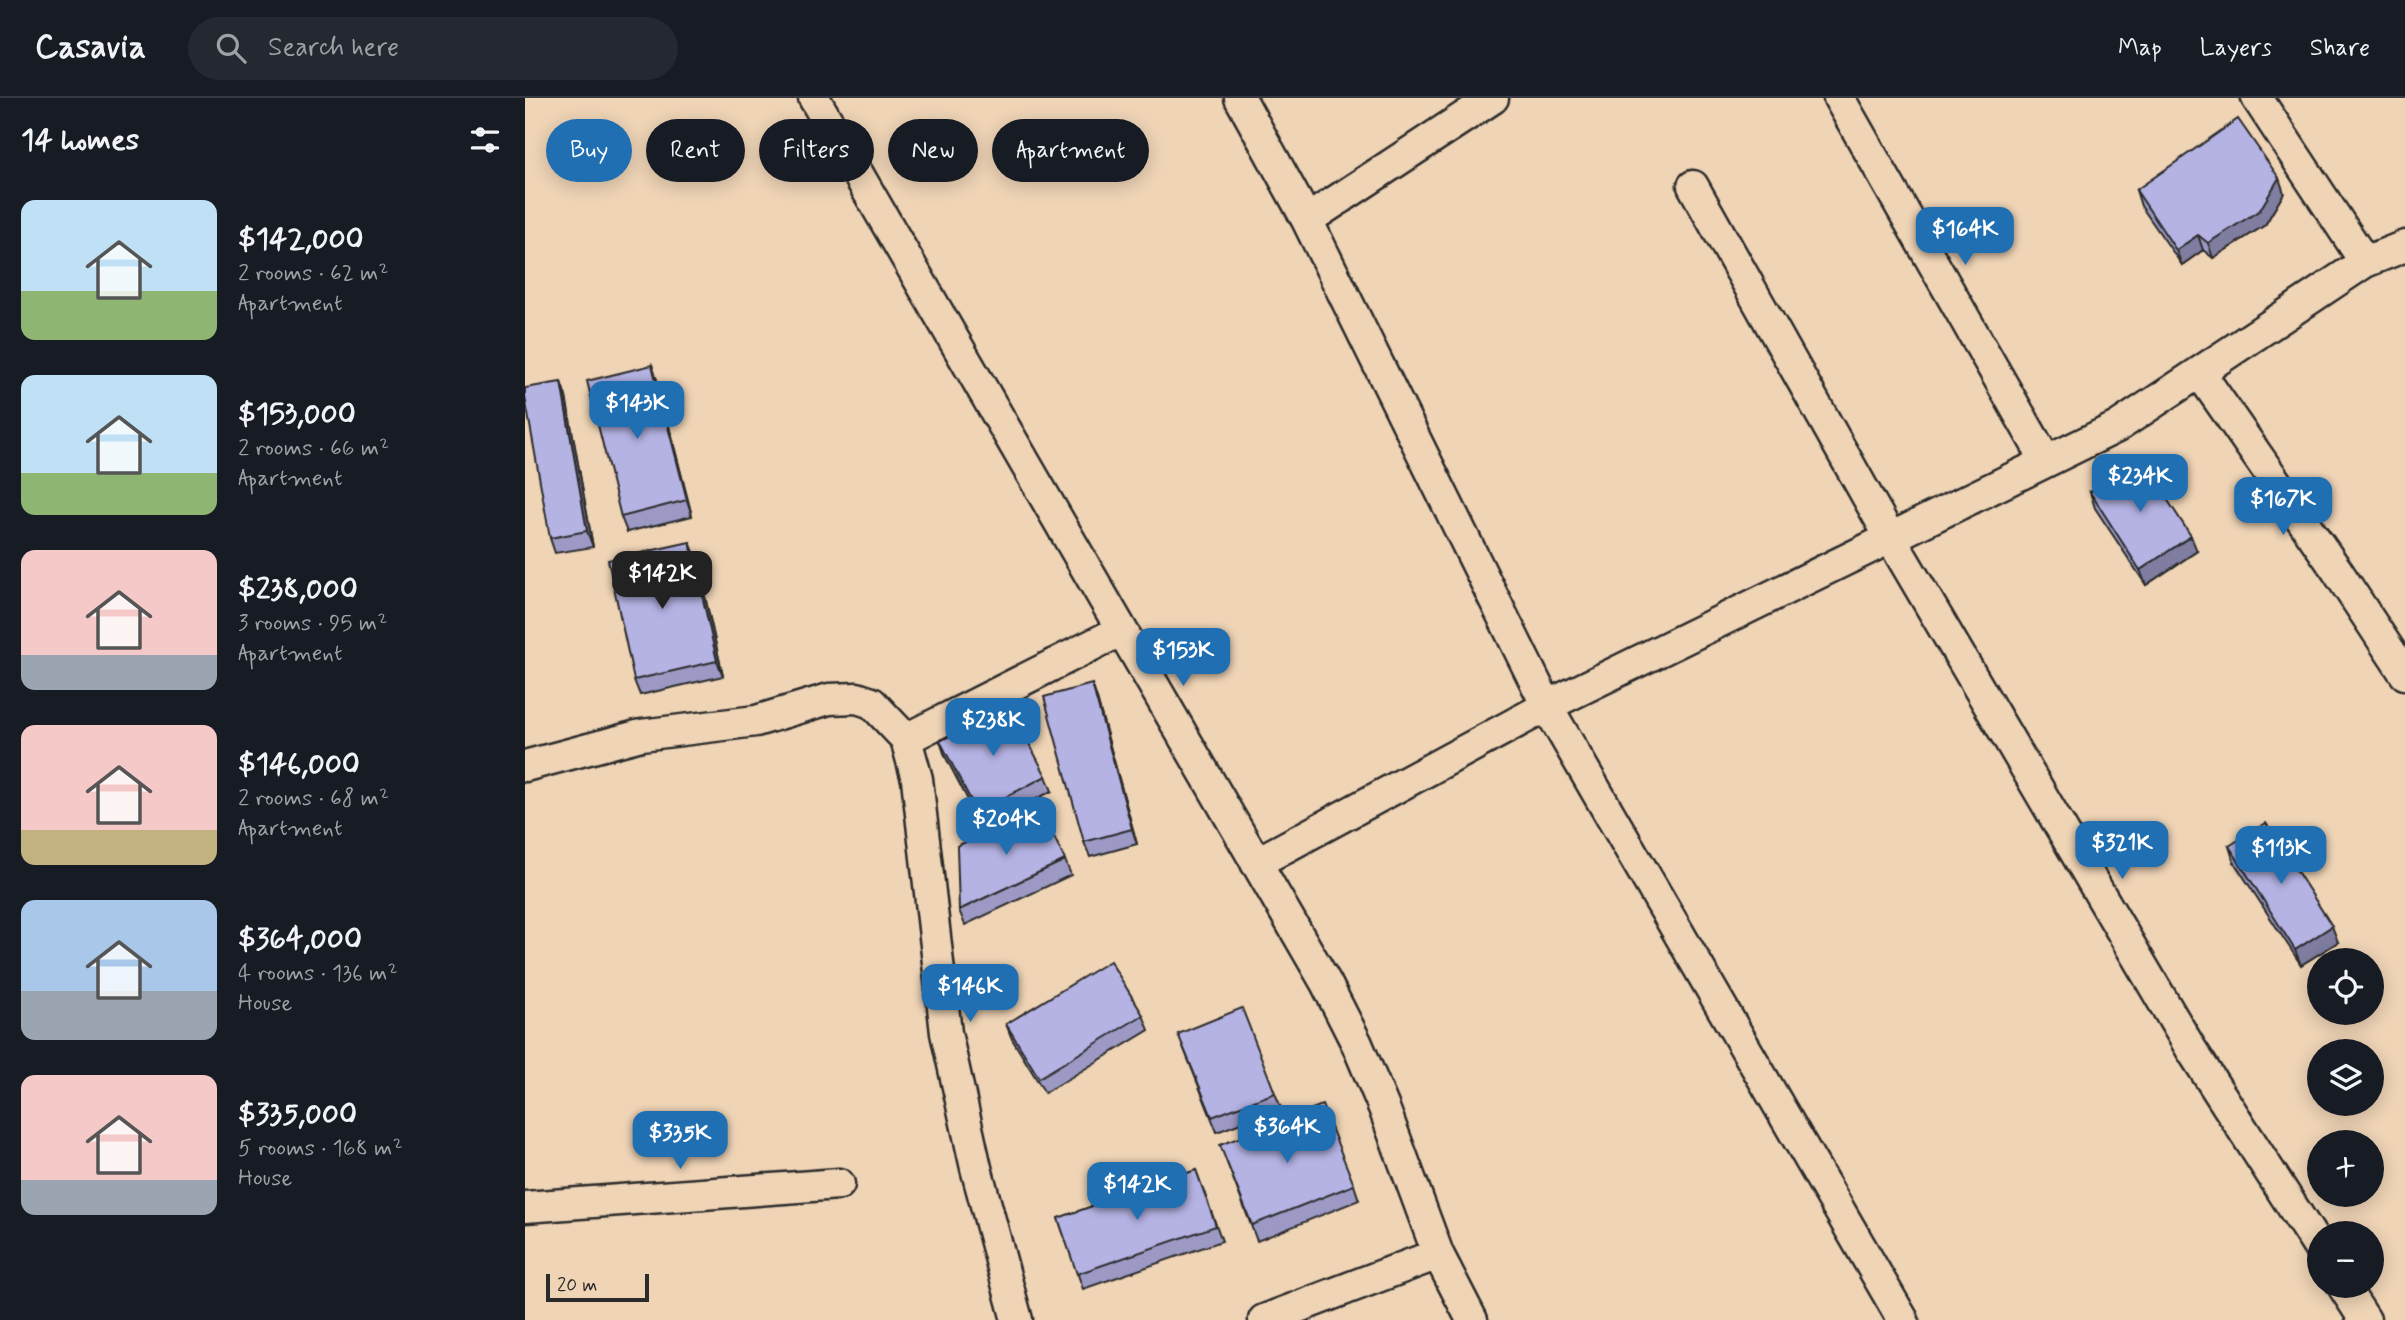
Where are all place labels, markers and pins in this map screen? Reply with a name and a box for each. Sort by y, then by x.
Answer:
pin: $164K [1916,208,2014,267]
pin: $143K [588,382,686,441]
pin: $234K [2091,454,2189,514]
pin: $167K [2234,478,2332,537]
pin: $142K [613,552,711,611]
pin: $153K [1134,628,1232,688]
pin: $238K [944,698,1042,758]
pin: $204K [957,798,1055,857]
pin: $321K [2073,822,2171,881]
pin: $113K [2232,826,2330,886]
pin: $146K [921,964,1019,1024]
pin: $364K [1238,1105,1336,1165]
pin: $335K [631,1112,729,1171]
pin: $142K [1088,1162,1186,1222]

